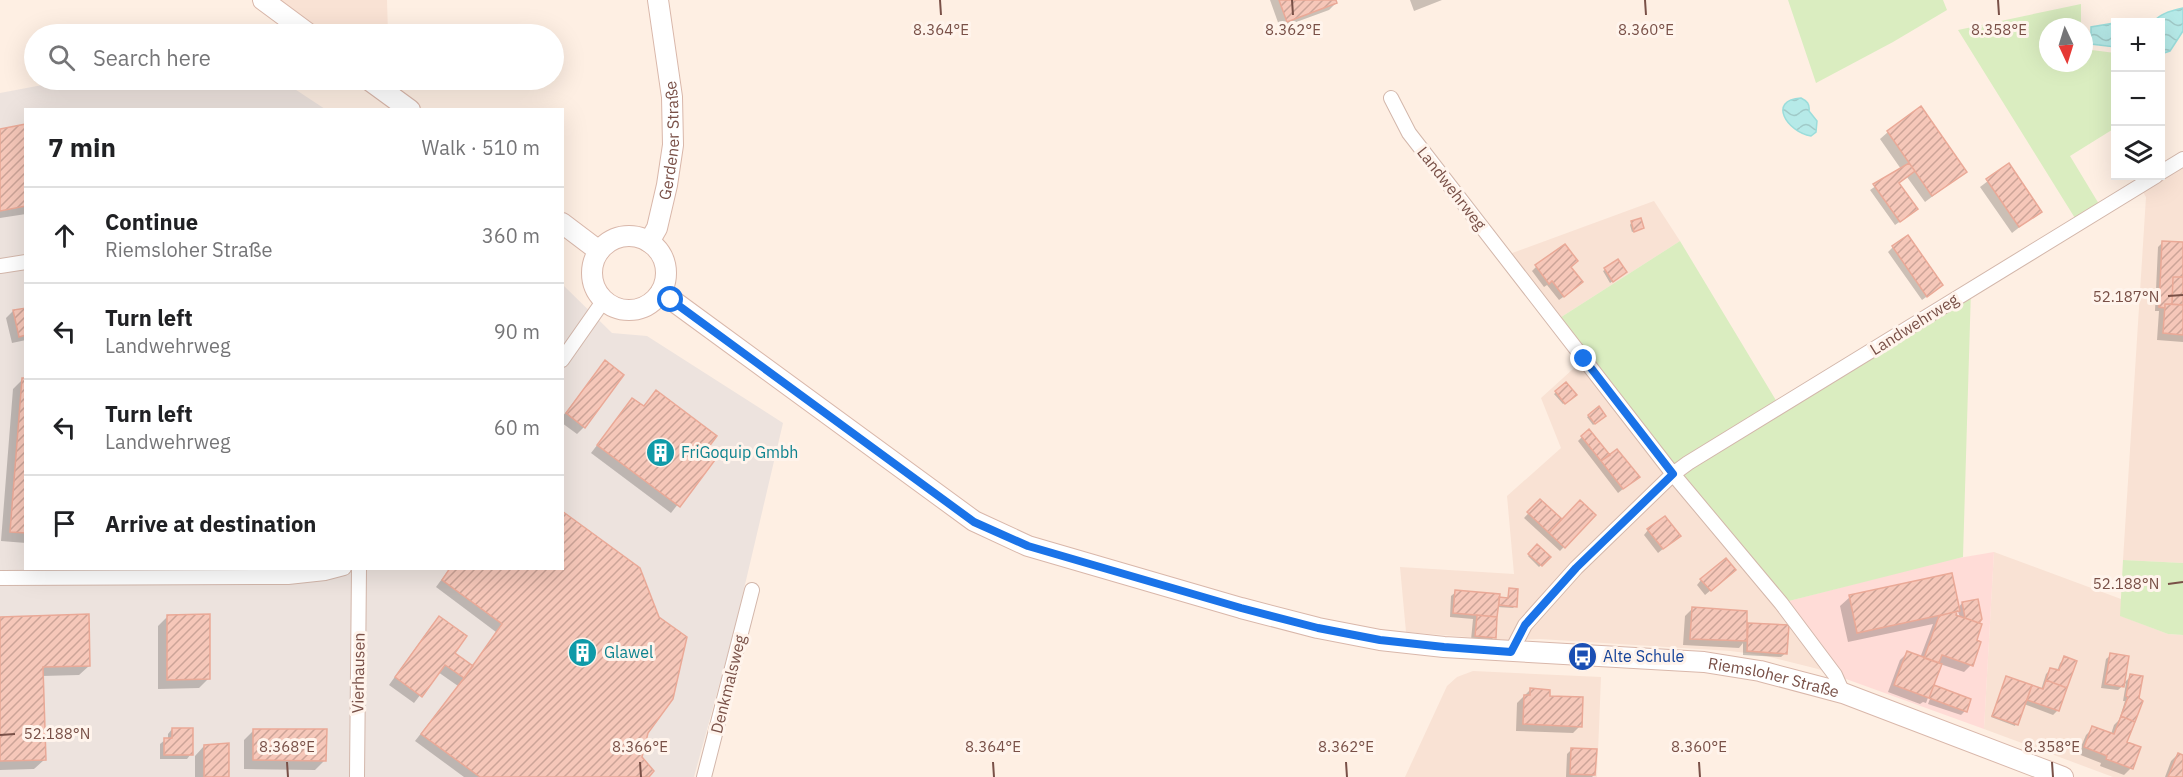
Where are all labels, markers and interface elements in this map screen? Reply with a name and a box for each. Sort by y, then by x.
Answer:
north arrow [2039,18,2093,72]
map controls [2111,18,2165,180]
button: + [2111,18,2165,72]
text: 8.364°E [913,20,969,39]
text: 8.362°E [1265,20,1321,39]
text: 8.360°E [1618,20,1674,39]
text: 8.358°E [1971,20,2027,39]
search box [24,24,564,90]
icon: search [45,41,78,74]
text: Search here [93,43,211,72]
button: − [2111,72,2165,126]
street label: Gerdener Straße [654,79,683,202]
button: layers [2111,126,2165,180]
text: 7 min [48,130,116,164]
text: Walk · 510 m [422,134,540,161]
street label: Landwehrweg [1413,142,1491,234]
text: Continue [105,207,198,236]
icon: ahead [48,219,81,252]
text: 360 m [482,222,540,249]
text: Riemsloher Straße [105,236,272,263]
route start [657,286,683,312]
text: 52.187°N [2093,287,2159,306]
street label: Landwehrweg [1866,289,1962,359]
text: Turn left [105,303,193,332]
icon: left [48,315,81,348]
text: 90 m [494,318,540,345]
text: Landwehrweg [105,332,230,359]
route end [1570,345,1596,371]
text: Turn left [105,399,193,428]
icon: left [48,411,81,444]
text: 60 m [494,414,540,441]
text: Landwehrweg [105,428,230,455]
building icon: FriGoquip Gmbh [644,436,676,468]
place label: FriGoquip Gmbh [681,442,798,462]
icon: arrive [48,507,81,540]
text: Arrive at destination [105,509,316,538]
text: 52.188°N [2093,574,2159,593]
street label: Vierhausen [347,632,369,714]
street label: Denkmalsweg [706,632,750,735]
building icon: Glawel [567,636,599,668]
bus stop icon: Alte Schule [1566,640,1598,672]
place label: Glawel [604,642,653,662]
place label: Alte Schule [1603,646,1685,666]
street label: Riemsloher Straße [1707,653,1842,702]
text: 52.188°N [24,724,90,743]
text: 8.368°E [259,737,315,756]
text: 8.366°E [612,737,668,756]
text: 8.364°E [965,737,1021,756]
text: 8.362°E [1318,737,1374,756]
text: 8.360°E [1671,737,1727,756]
text: 8.358°E [2024,737,2080,756]

